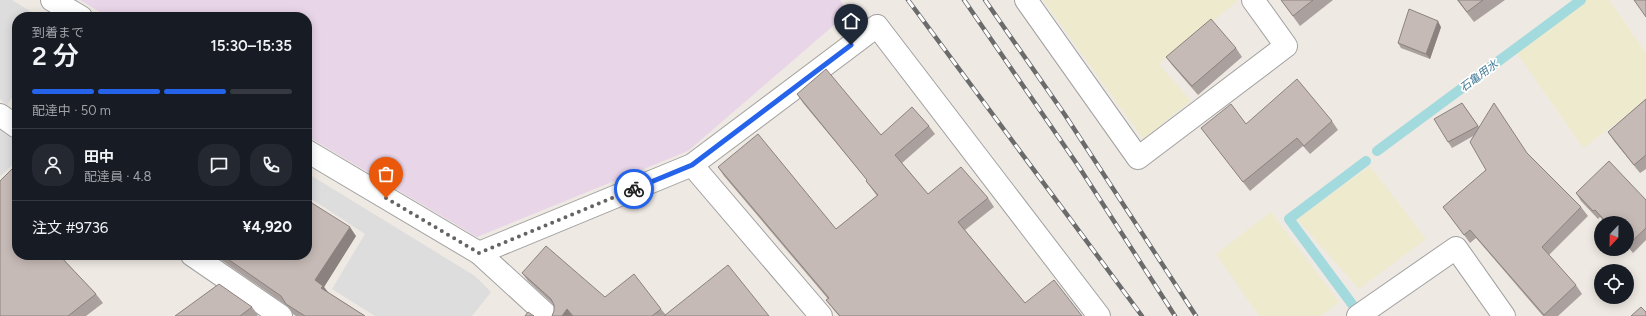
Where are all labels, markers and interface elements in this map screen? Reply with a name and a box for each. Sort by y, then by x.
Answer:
pin [834,4,868,45]
icon: home [840,10,862,32]
text: 到着まで [32,25,84,40]
text: 15:30–15:35 [211,37,292,55]
text: 2 分 [32,40,79,72]
water label: 石亀用水 [1458,57,1501,94]
text: 配達中 · 50 m [32,103,111,118]
button: person [32,144,74,186]
button: chat [198,144,240,186]
button: phone [250,144,292,186]
text: 田中 [84,148,114,166]
pin [369,157,403,198]
icon: bag [375,163,397,185]
text: 配達員 · 4.8 [84,169,151,184]
courier [614,169,654,209]
icon: bike [623,178,645,200]
north arrow [1594,216,1634,256]
map controls [1594,216,1634,304]
text: ¥4,920 [243,218,292,236]
text: 注文 #9736 [32,219,108,237]
button: locate [1594,264,1634,304]

